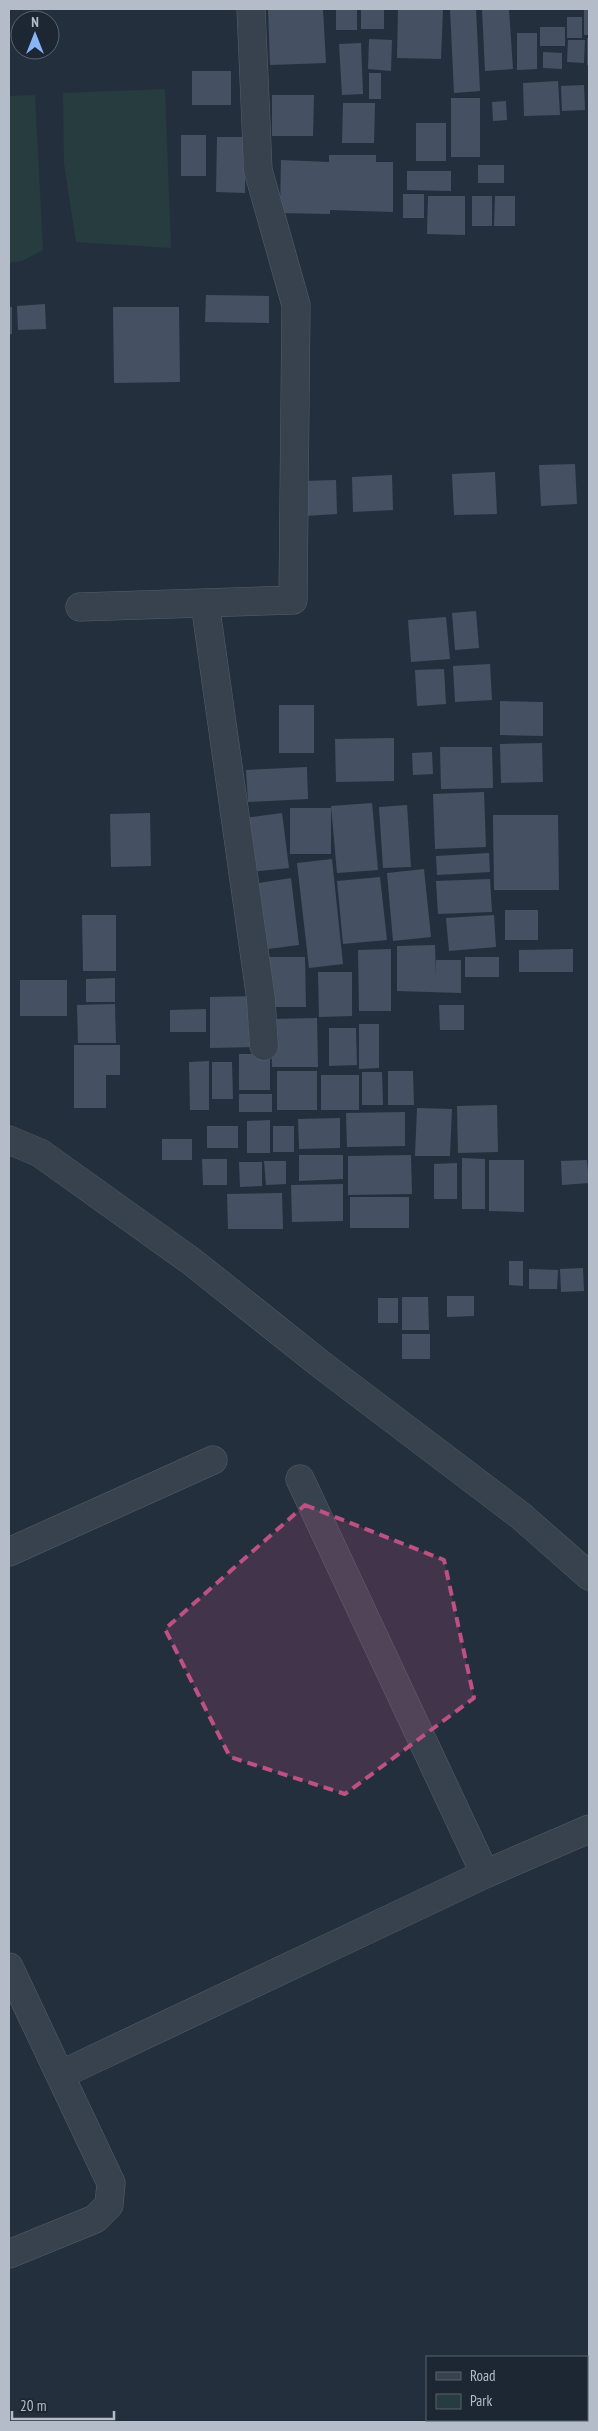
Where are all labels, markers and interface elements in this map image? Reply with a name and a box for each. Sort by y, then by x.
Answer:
north arrow [10,10,60,60]
text: N [31,13,39,31]
legend [426,2356,588,2421]
text: Road [470,2366,496,2385]
scale bar [12,2388,115,2420]
text: Park [470,2391,492,2410]
text: 20 m [20,2396,46,2415]

